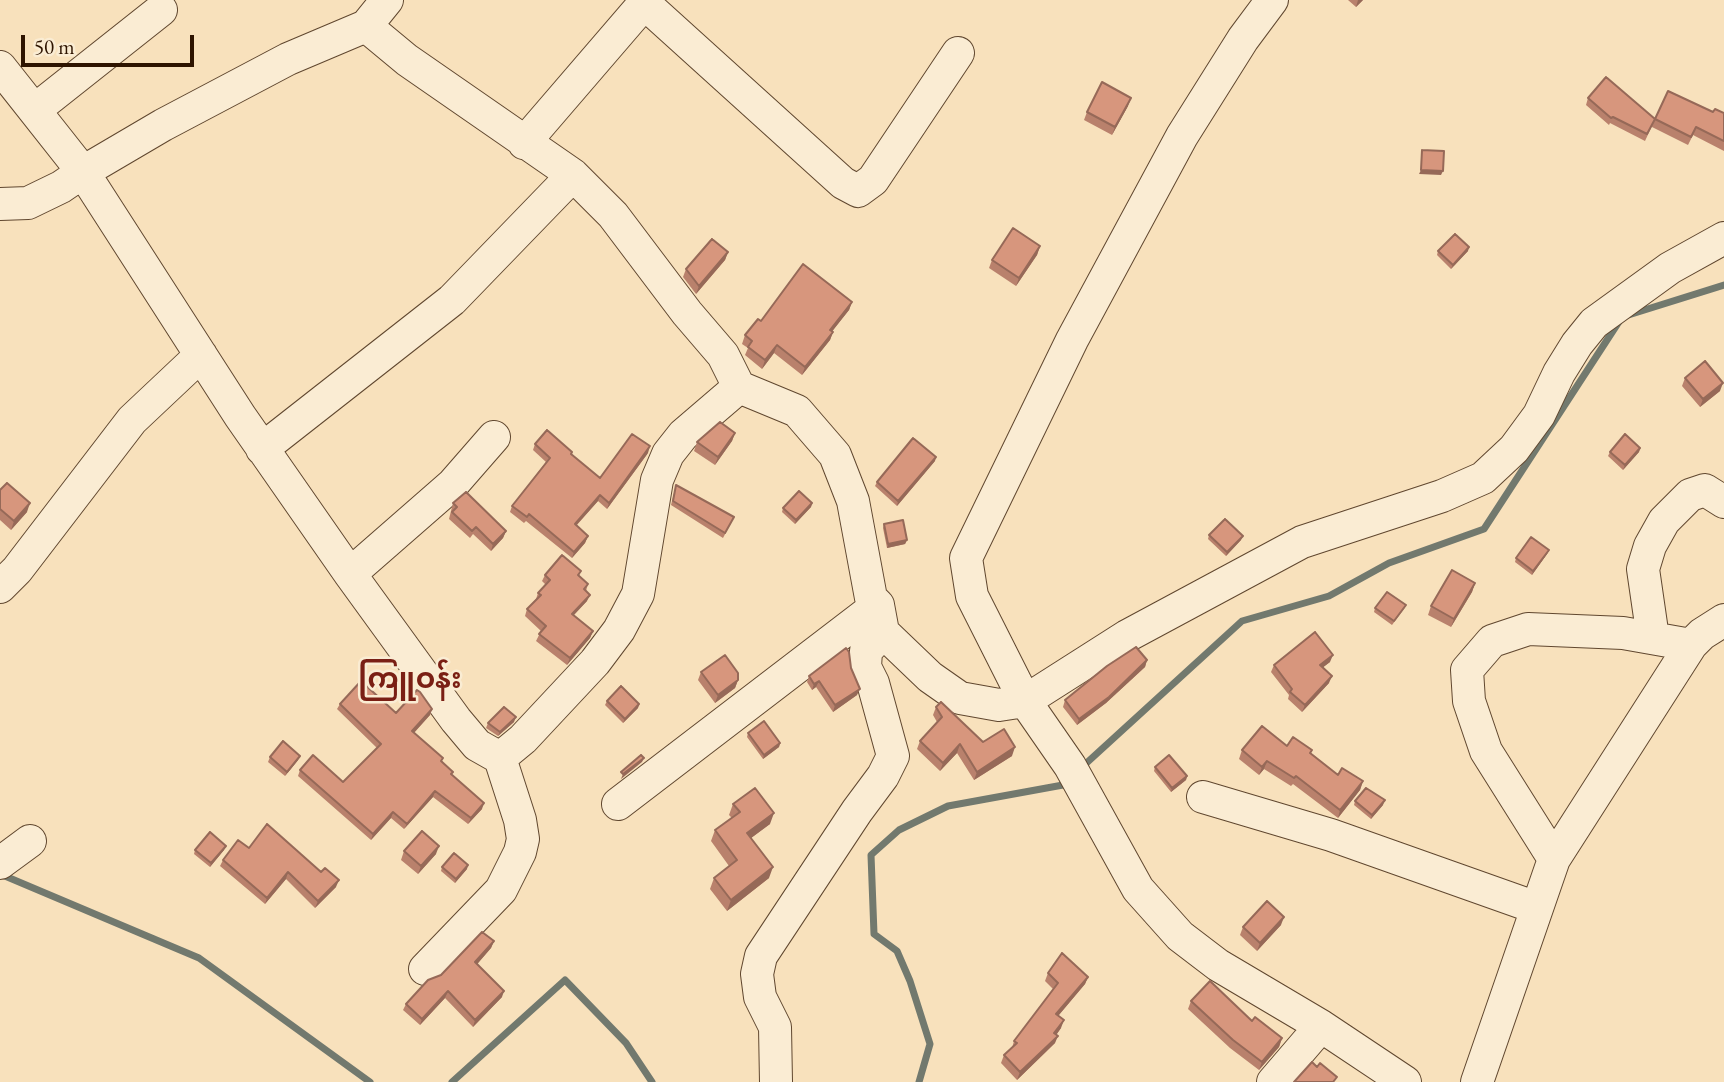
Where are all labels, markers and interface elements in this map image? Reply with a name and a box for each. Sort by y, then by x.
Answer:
scale bar [24,21,198,65]
text: 50 m [34,33,75,60]
district label: ကြူဝန်း [358,663,462,697]

